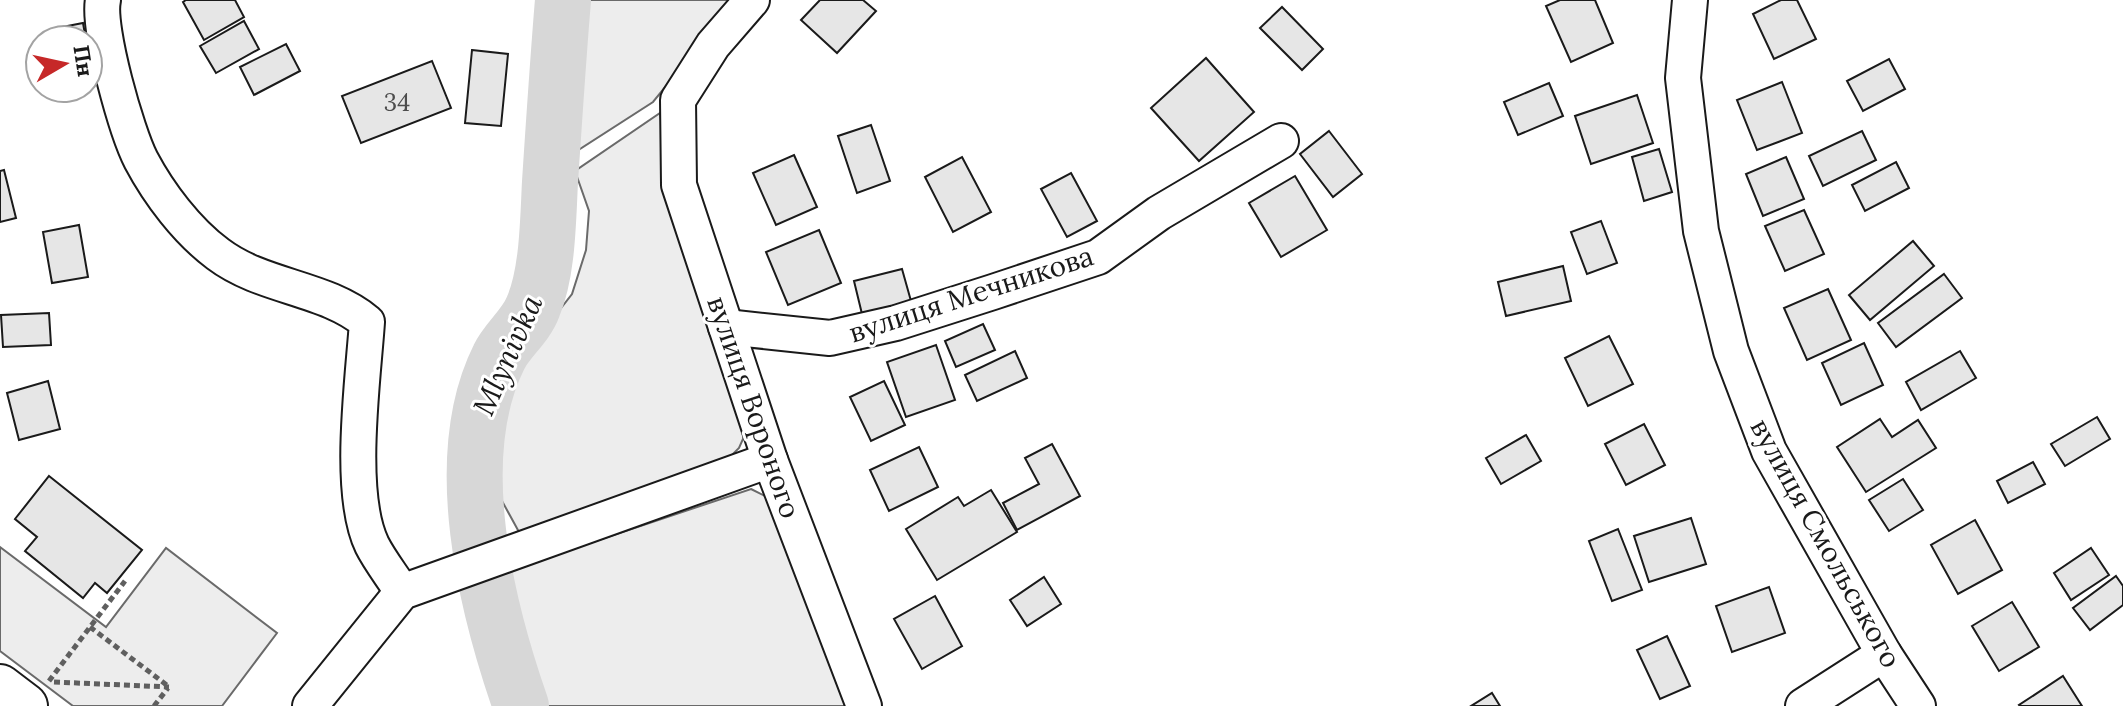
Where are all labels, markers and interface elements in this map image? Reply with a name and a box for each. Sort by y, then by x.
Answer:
north arrow [24,24,104,104]
text: Пн [67,43,100,79]
house number: 34 [384,87,410,118]
street label: вулиця Мечникова [844,237,1098,351]
water label: Mlynivka [464,289,550,421]
street label: вулиця Вороного [699,291,809,523]
street label: вулиця Смольського [1742,412,1910,674]

